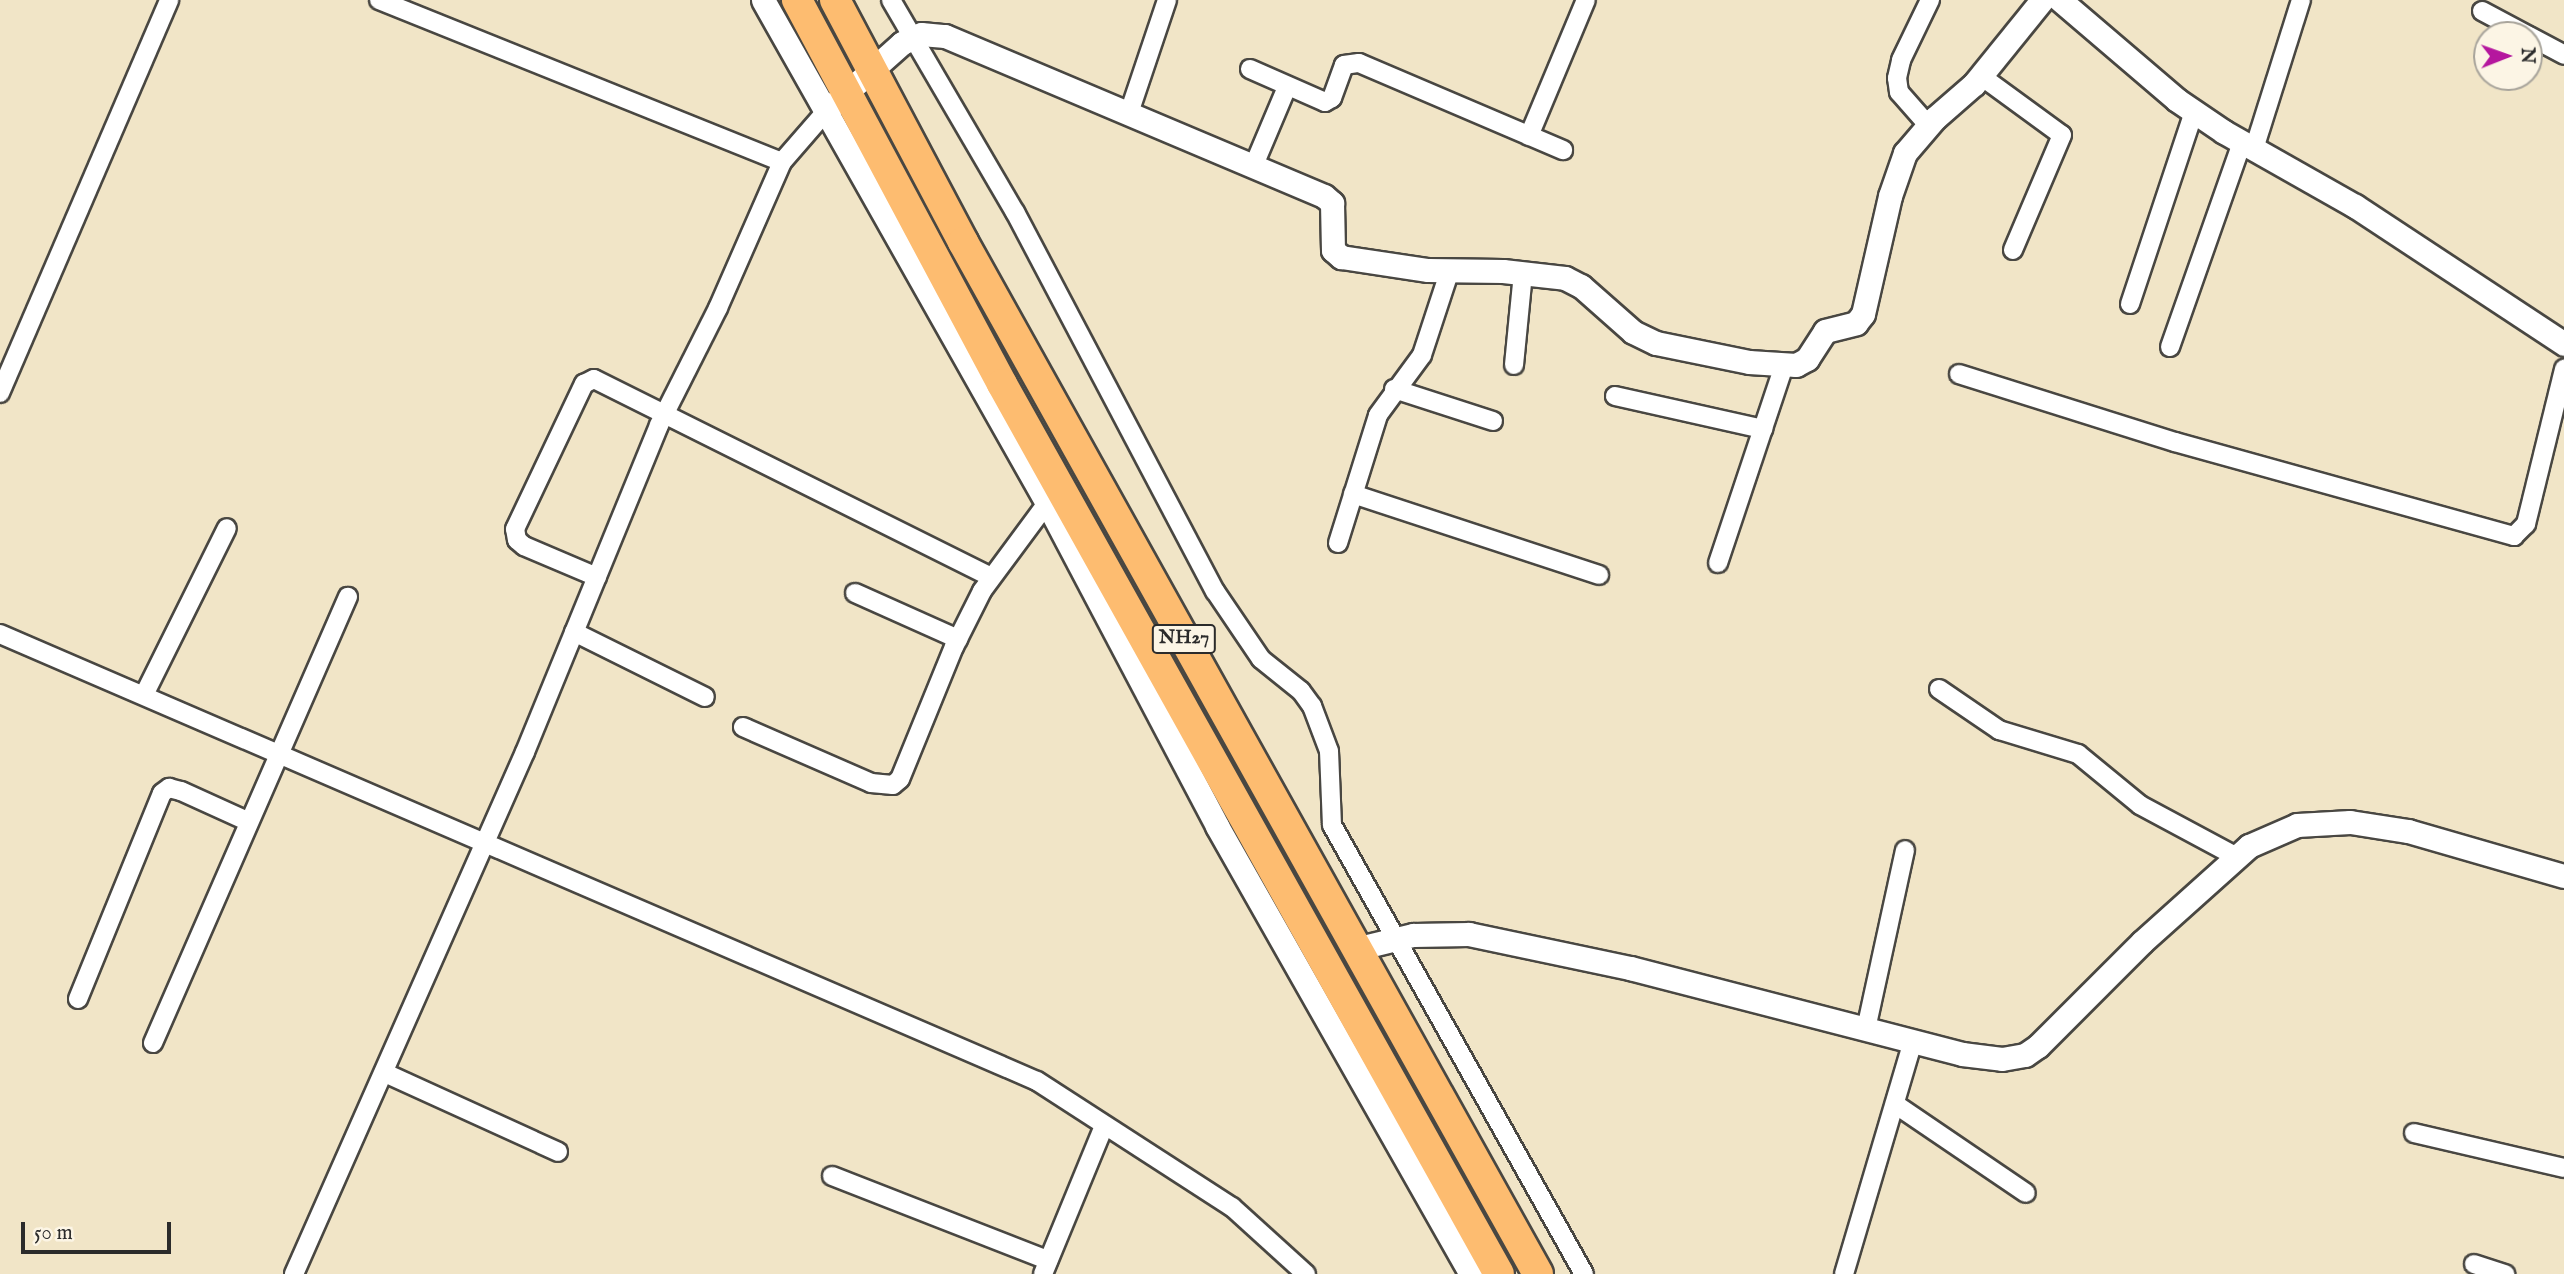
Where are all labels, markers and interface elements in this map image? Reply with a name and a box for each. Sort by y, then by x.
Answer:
north arrow [2473,21,2543,91]
text: N [2515,47,2539,64]
road number: NH27 [1151,624,1217,654]
scale bar [24,1208,175,1252]
text: 50 m [34,1220,73,1247]

